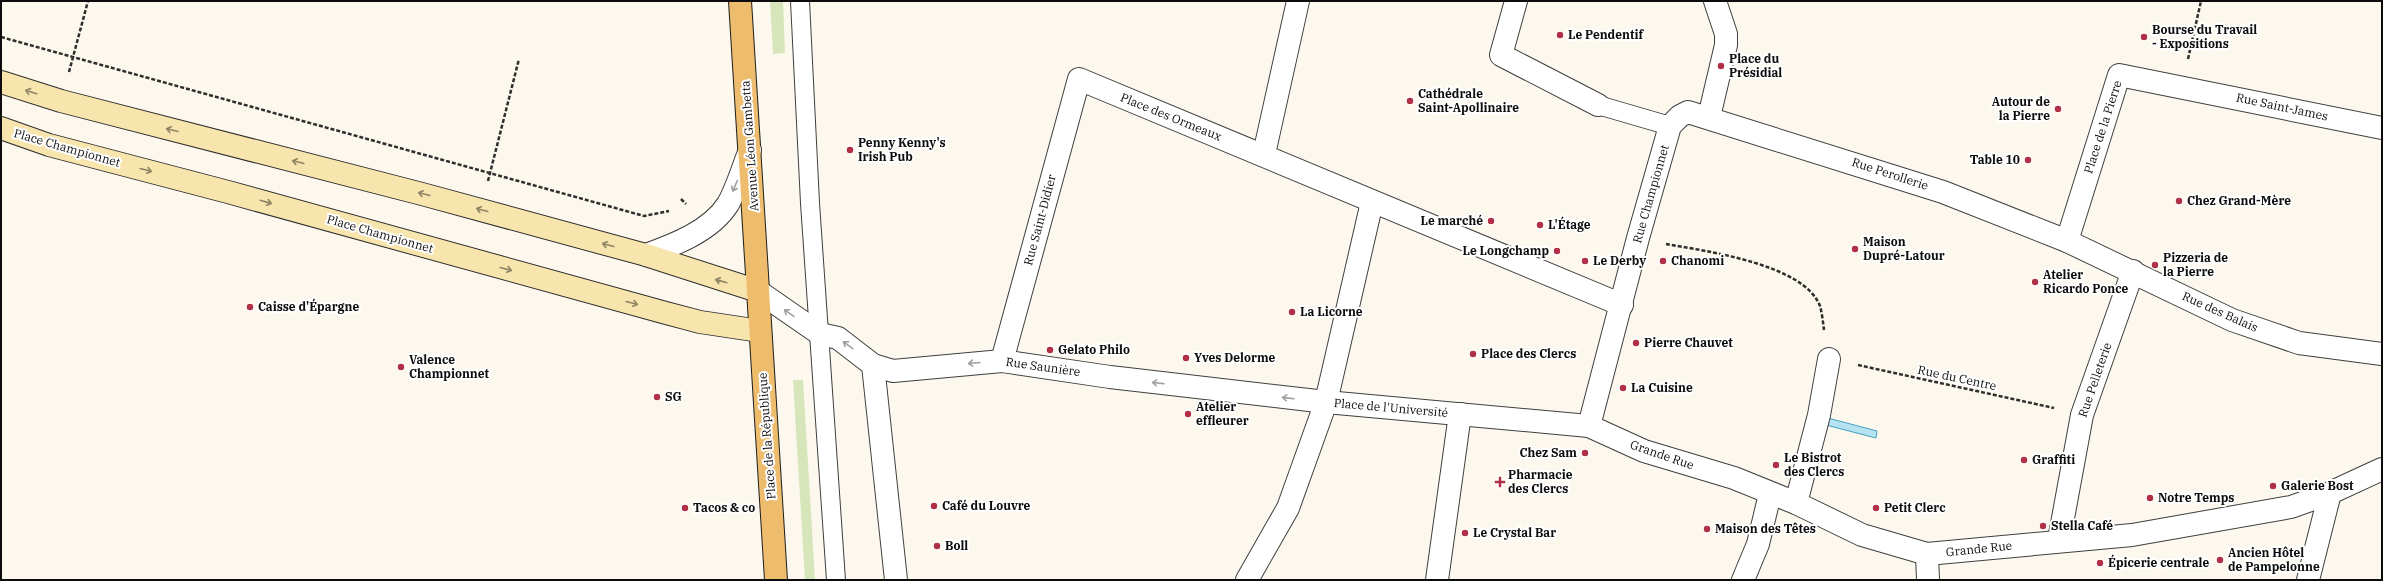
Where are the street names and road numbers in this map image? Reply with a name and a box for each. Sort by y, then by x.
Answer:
street label: Place de la Pierre [2080,78,2125,175]
street label: Avenue Léon Gambetta [737,80,762,212]
street label: Place des Ormeaux [1118,89,1224,144]
street label: Rue Saint-James [2235,89,2330,124]
street label: Place Championnet [12,125,122,170]
street label: Rue Championnet [1629,143,1672,245]
street label: Rue Perollerie [1850,154,1930,193]
street label: Rue Saint-Didier [1020,172,1059,267]
street label: Place Championnet [325,211,435,256]
street label: Rue des Balais [2180,288,2261,335]
street label: Rue Pelleterie [2075,340,2114,419]
street label: Rue Saunière [1005,354,1081,379]
street label: Rue du Centre [1916,362,1998,393]
street label: Place de la République [755,372,778,500]
street label: Place de l'Université [1333,395,1449,420]
street label: Grande Rue [1628,437,1696,472]
street label: Grande Rue [1945,538,2013,559]

